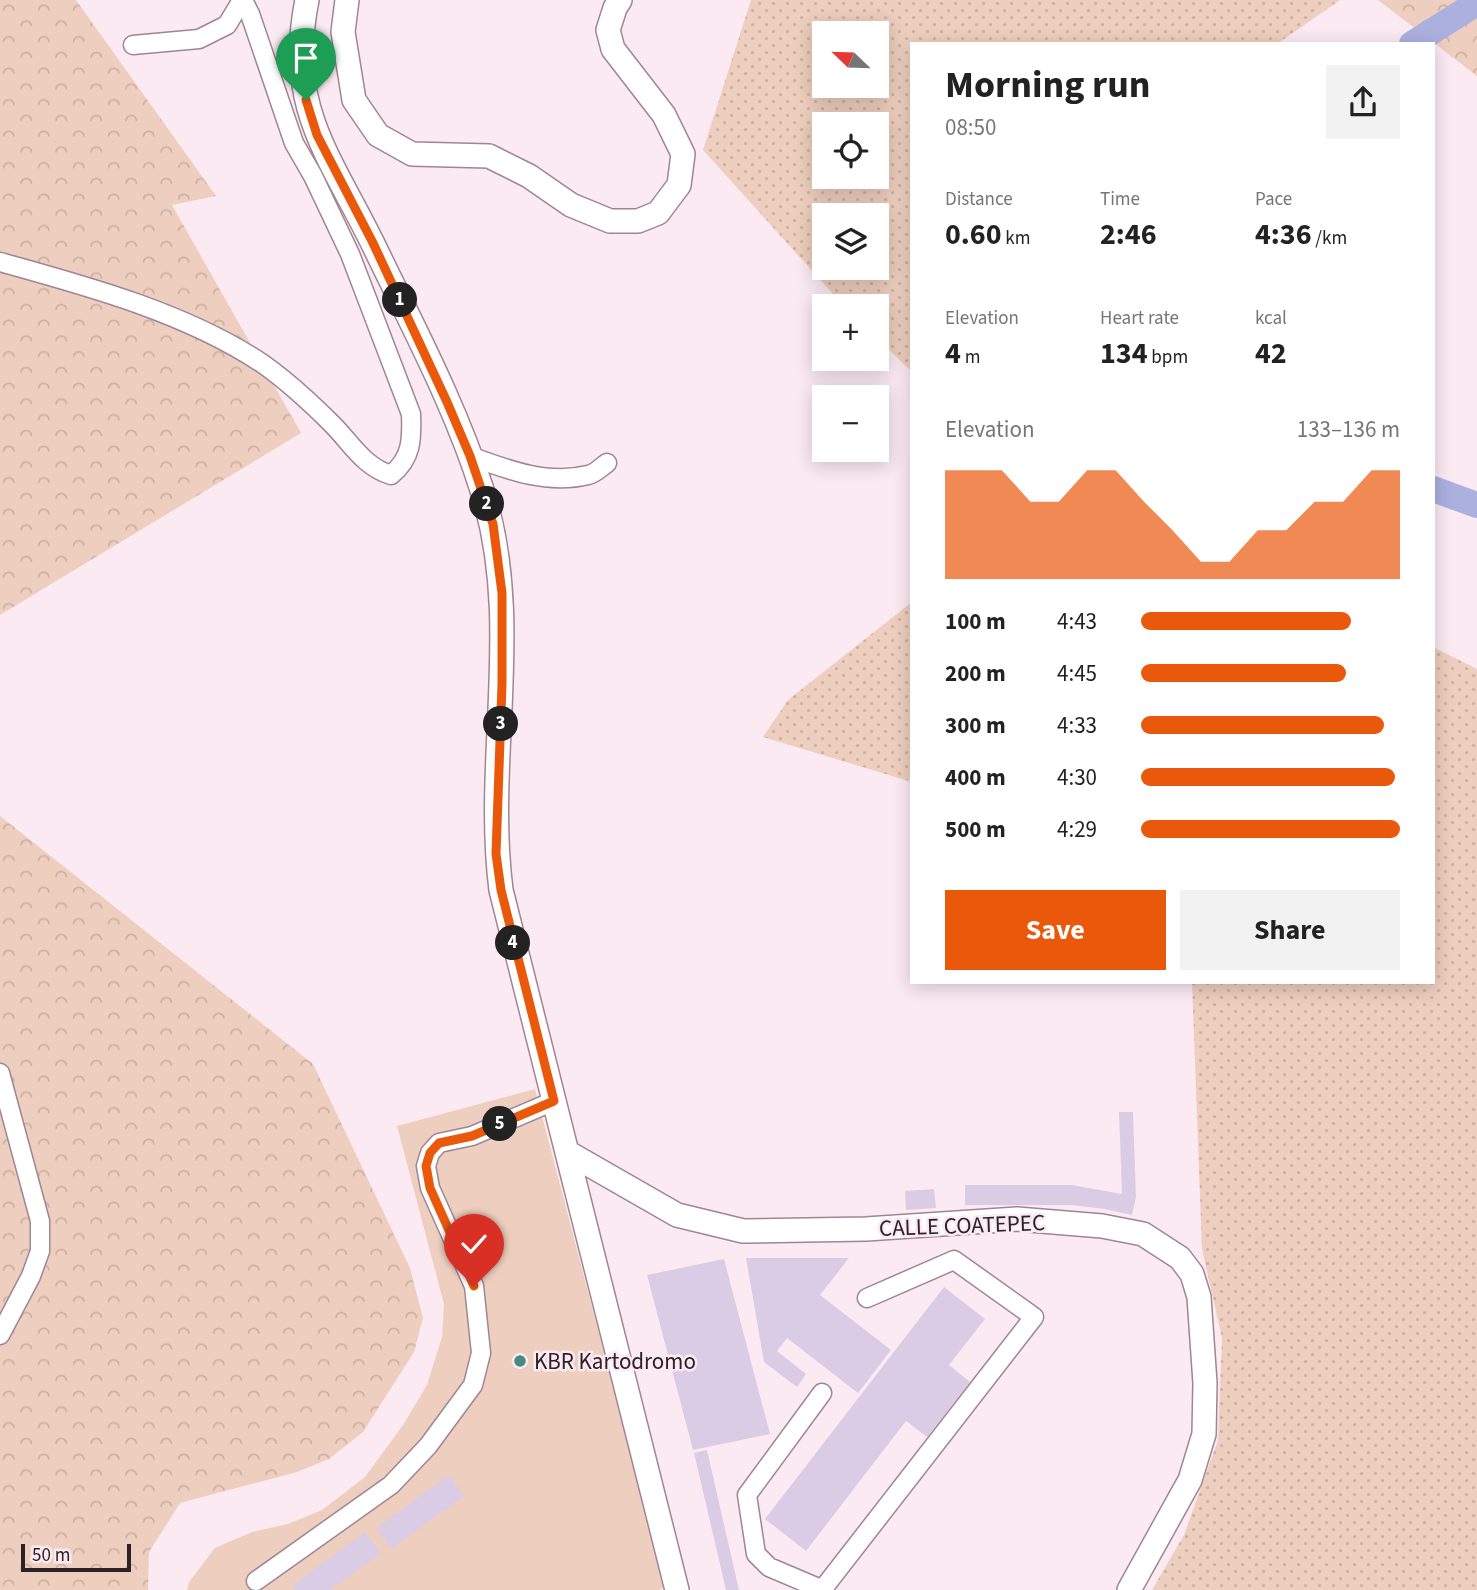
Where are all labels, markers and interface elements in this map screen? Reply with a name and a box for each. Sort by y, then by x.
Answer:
north arrow [812,21,889,98]
map controls [812,21,889,462]
pin [276,28,336,100]
icon: arrive [287,39,325,77]
text: Morning run [945,58,1150,112]
button: share [1326,65,1400,139]
text: 08:50 [945,111,996,144]
button: locate [812,112,889,189]
text: Distance [945,186,1013,213]
text: Time [1100,186,1140,213]
text: Pace [1255,186,1292,213]
button: layers [812,203,889,280]
text: 0.60 [945,213,1002,256]
text: 2:46 [1100,213,1157,256]
text: 4:36 [1255,213,1312,256]
text: km [1002,225,1031,252]
text: /km [1312,225,1347,252]
pin: 1 [382,282,418,318]
text: 1 [394,286,405,313]
button: + [812,294,889,371]
text: Elevation [945,305,1019,332]
text: Heart rate [1100,305,1179,332]
text: kcal [1255,305,1287,332]
text: 4 [945,332,961,375]
text: 134 [1100,332,1148,375]
text: 42 [1255,332,1287,375]
text: m [961,344,980,371]
text: bpm [1148,344,1188,371]
button: − [812,385,889,462]
text: Elevation [945,413,1035,446]
text: 133–136 m [1297,413,1400,446]
pin: 2 [470,486,504,522]
text: 2 [481,490,492,517]
text: 100 m [945,605,1006,638]
text: 4:43 [1057,605,1097,638]
text: 200 m [945,657,1006,690]
text: 4:45 [1057,657,1097,690]
pin: 3 [484,706,518,742]
text: 300 m [945,709,1006,742]
text: 4:33 [1057,709,1097,742]
text: 3 [495,710,506,737]
text: 400 m [945,761,1006,794]
text: 4:30 [1057,761,1097,794]
text: 500 m [945,813,1006,846]
text: 4:29 [1057,813,1097,846]
button: Save [945,890,1166,970]
button: Share [1180,890,1400,970]
pin: 4 [496,926,530,960]
text: 4 [507,929,518,956]
pin: 5 [482,1106,518,1142]
text: 5 [494,1110,505,1137]
street label: CALLE COATEPEC [878,1206,1046,1245]
pin [444,1214,504,1286]
icon: check [455,1225,493,1263]
place label: KBR Kartodromo [534,1345,696,1378]
marker: KBR Kartodromo [512,1353,528,1369]
scale bar [21,1541,131,1573]
text: 50 m [32,1542,70,1569]

